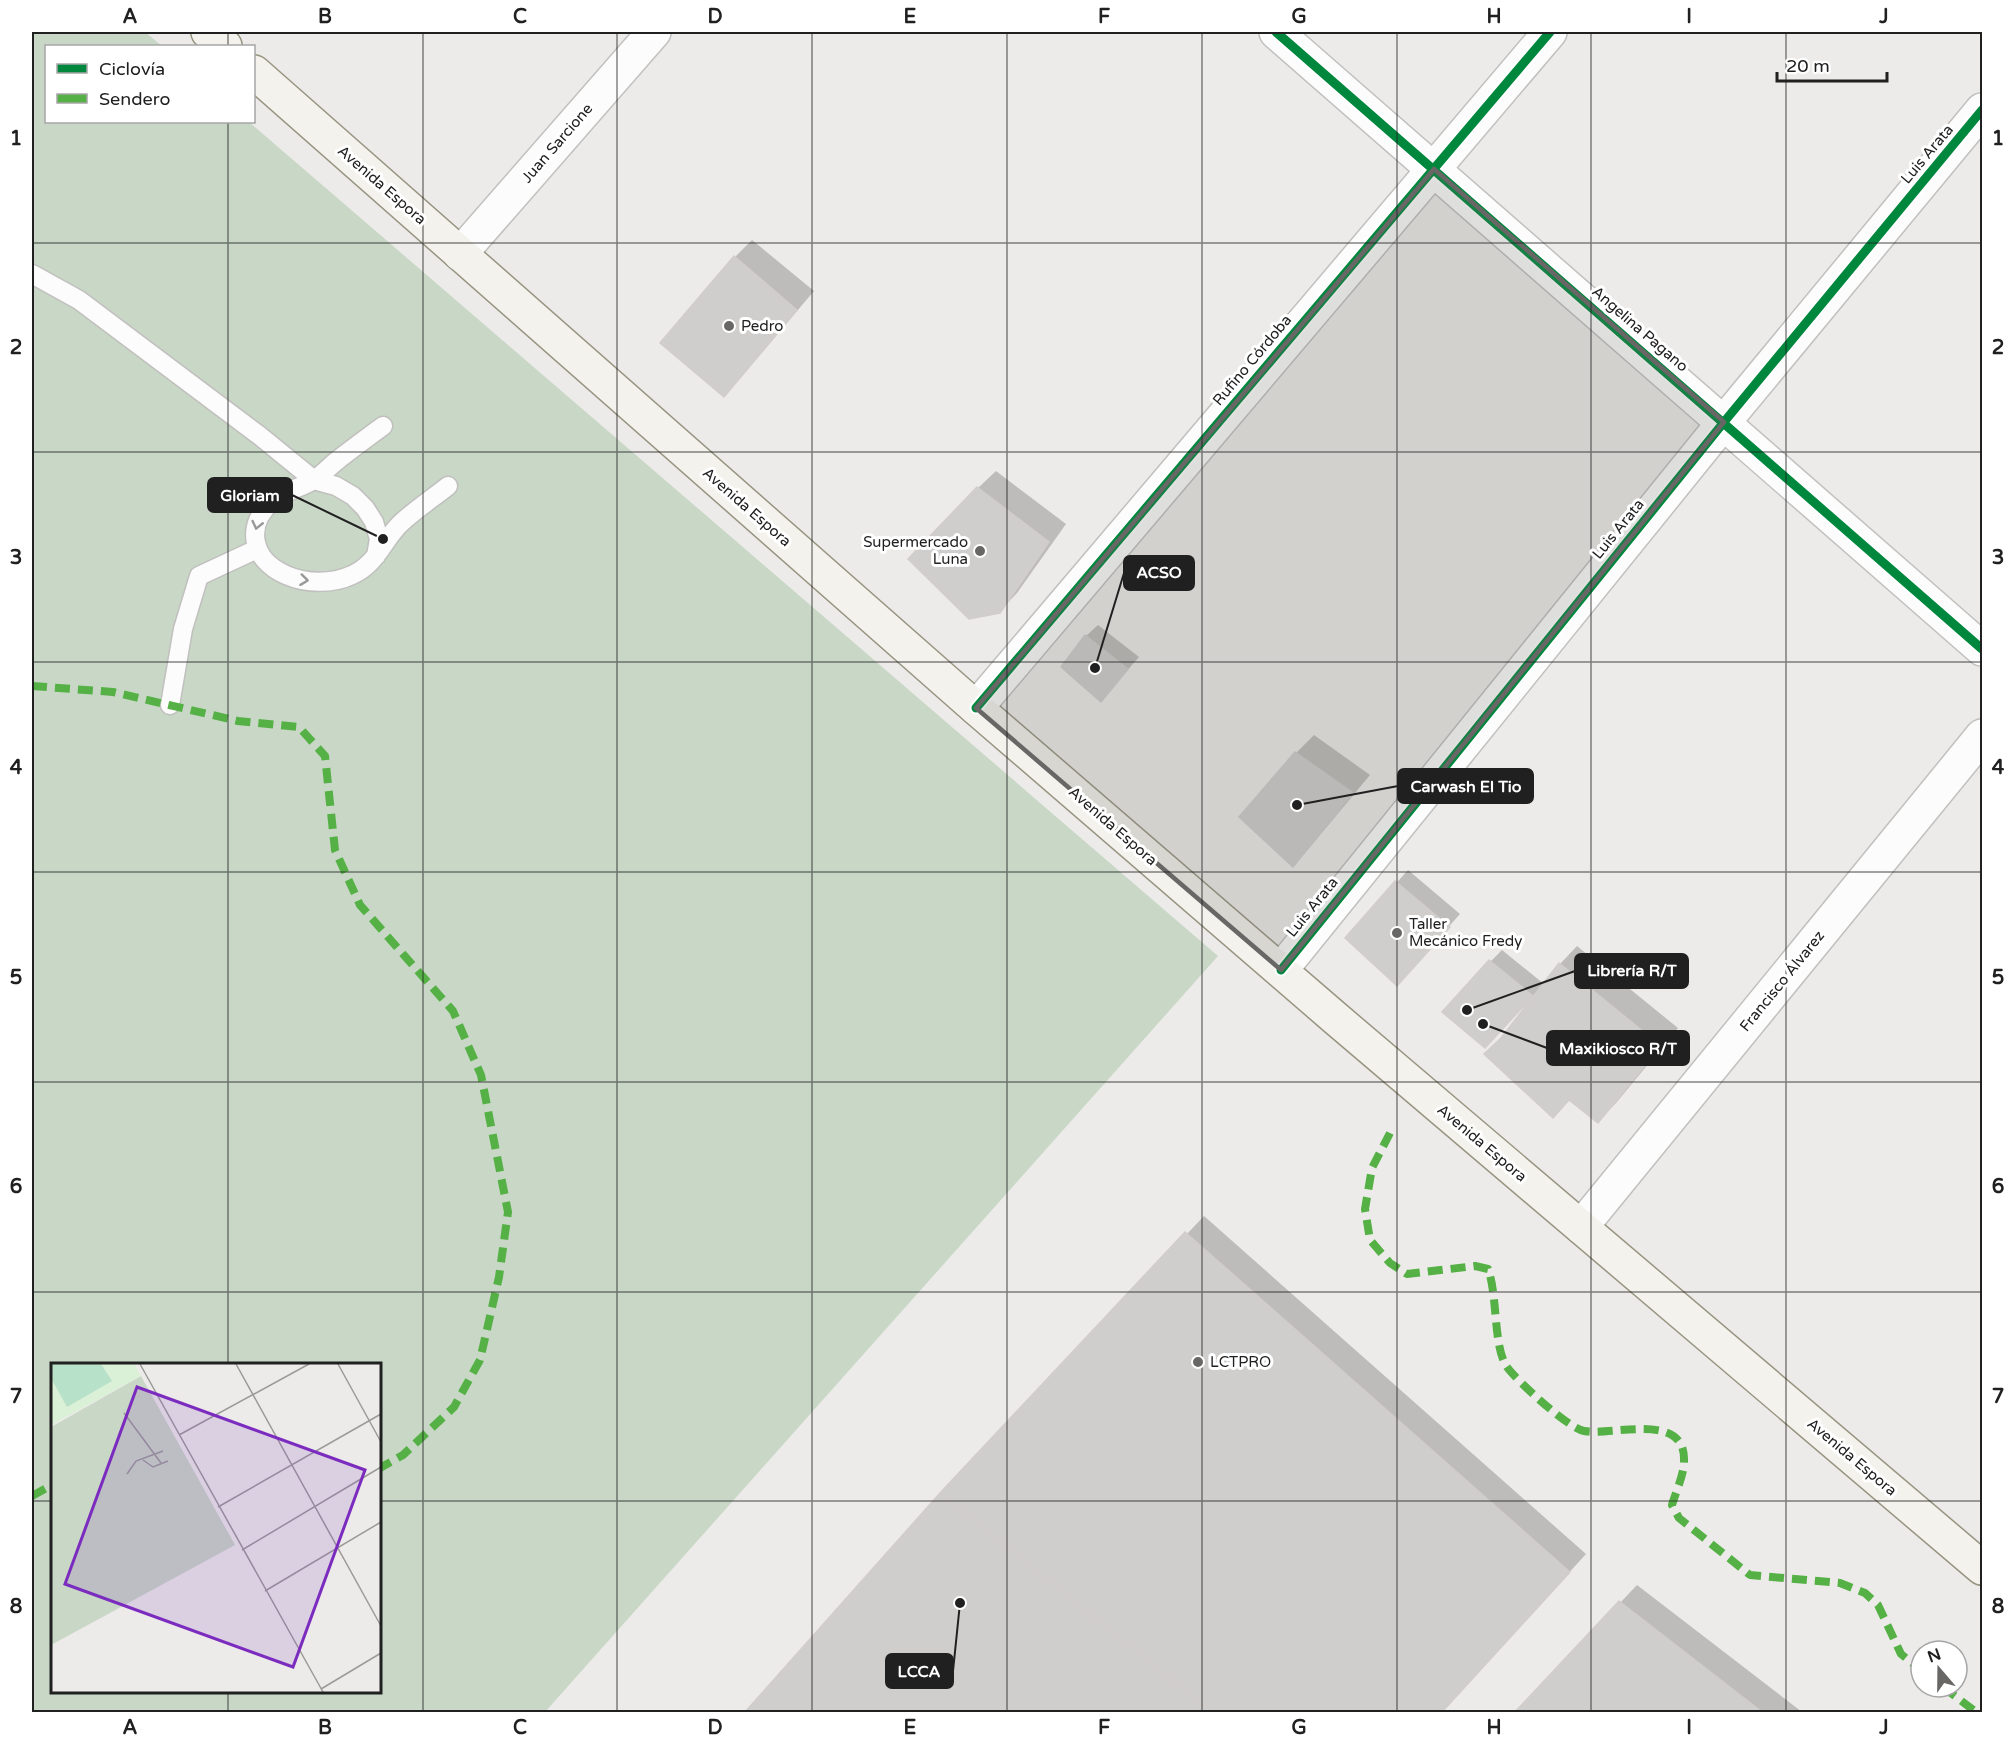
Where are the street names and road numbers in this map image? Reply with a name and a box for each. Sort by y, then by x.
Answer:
street label: Juan Sarcione [518,100,596,186]
street label: Luis Arata [1897,121,1957,187]
street label: Avenida Espora [334,142,430,228]
street label: Angelina Pagano [1588,282,1692,376]
street label: Rufino Córdoba [1209,311,1295,409]
street label: Avenida Espora [699,464,795,550]
street label: Luis Arata [1588,495,1648,563]
street label: Avenida Espora [1065,783,1161,869]
street label: Luis Arata [1282,873,1342,941]
street label: Francisco Álvarez [1736,927,1828,1035]
street label: Avenida Espora [1434,1100,1530,1186]
street label: Avenida Espora [1804,1414,1900,1500]

